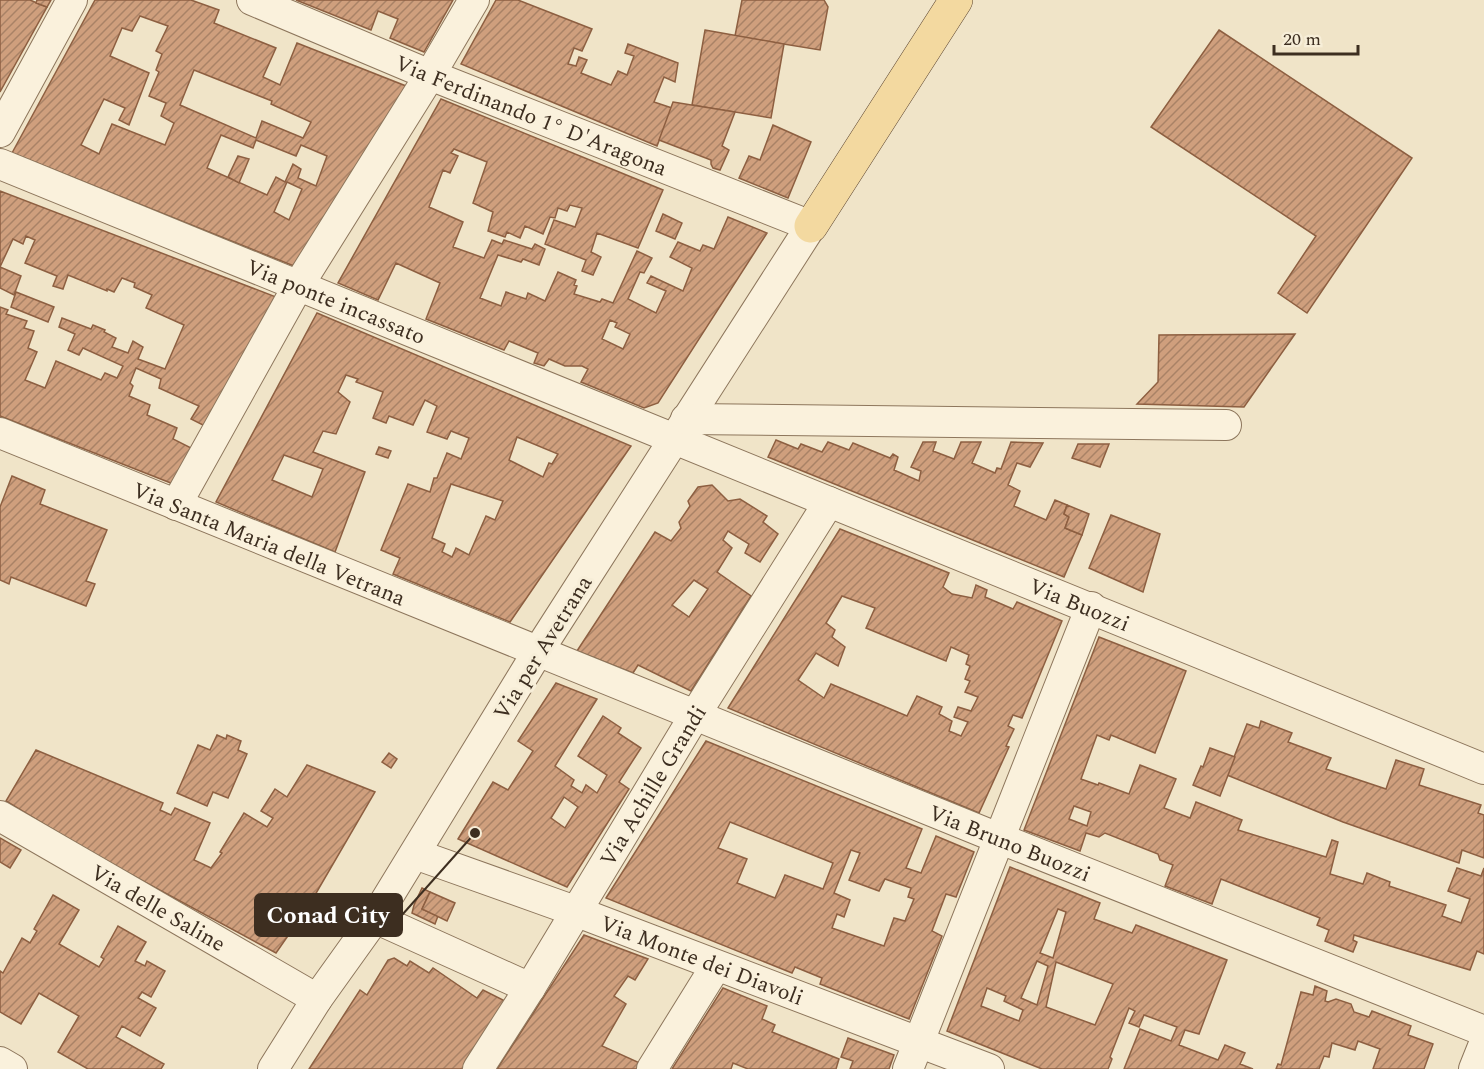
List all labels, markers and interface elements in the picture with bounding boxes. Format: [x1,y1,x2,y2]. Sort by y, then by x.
scale bar [1274,18,1358,56]
text: 20 m [1283,26,1321,53]
street label: Via Ferdinando 1° D'Aragona [390,47,672,185]
street label: Via ponte incassato [241,251,430,354]
street label: Via Santa Maria della Vetrana [127,474,410,615]
street label: Via per Avetrana [486,569,601,726]
street label: Via Buozzi [1024,570,1134,641]
street label: Via Achille Grandi [592,699,715,873]
street label: Via Bruno Buozzi [924,797,1095,891]
street label: Via delle Saline [84,857,231,961]
callout: Conad City [255,894,402,936]
text: Conad City [266,898,391,934]
street label: Via Monte dei Diavoli [595,907,808,1015]

